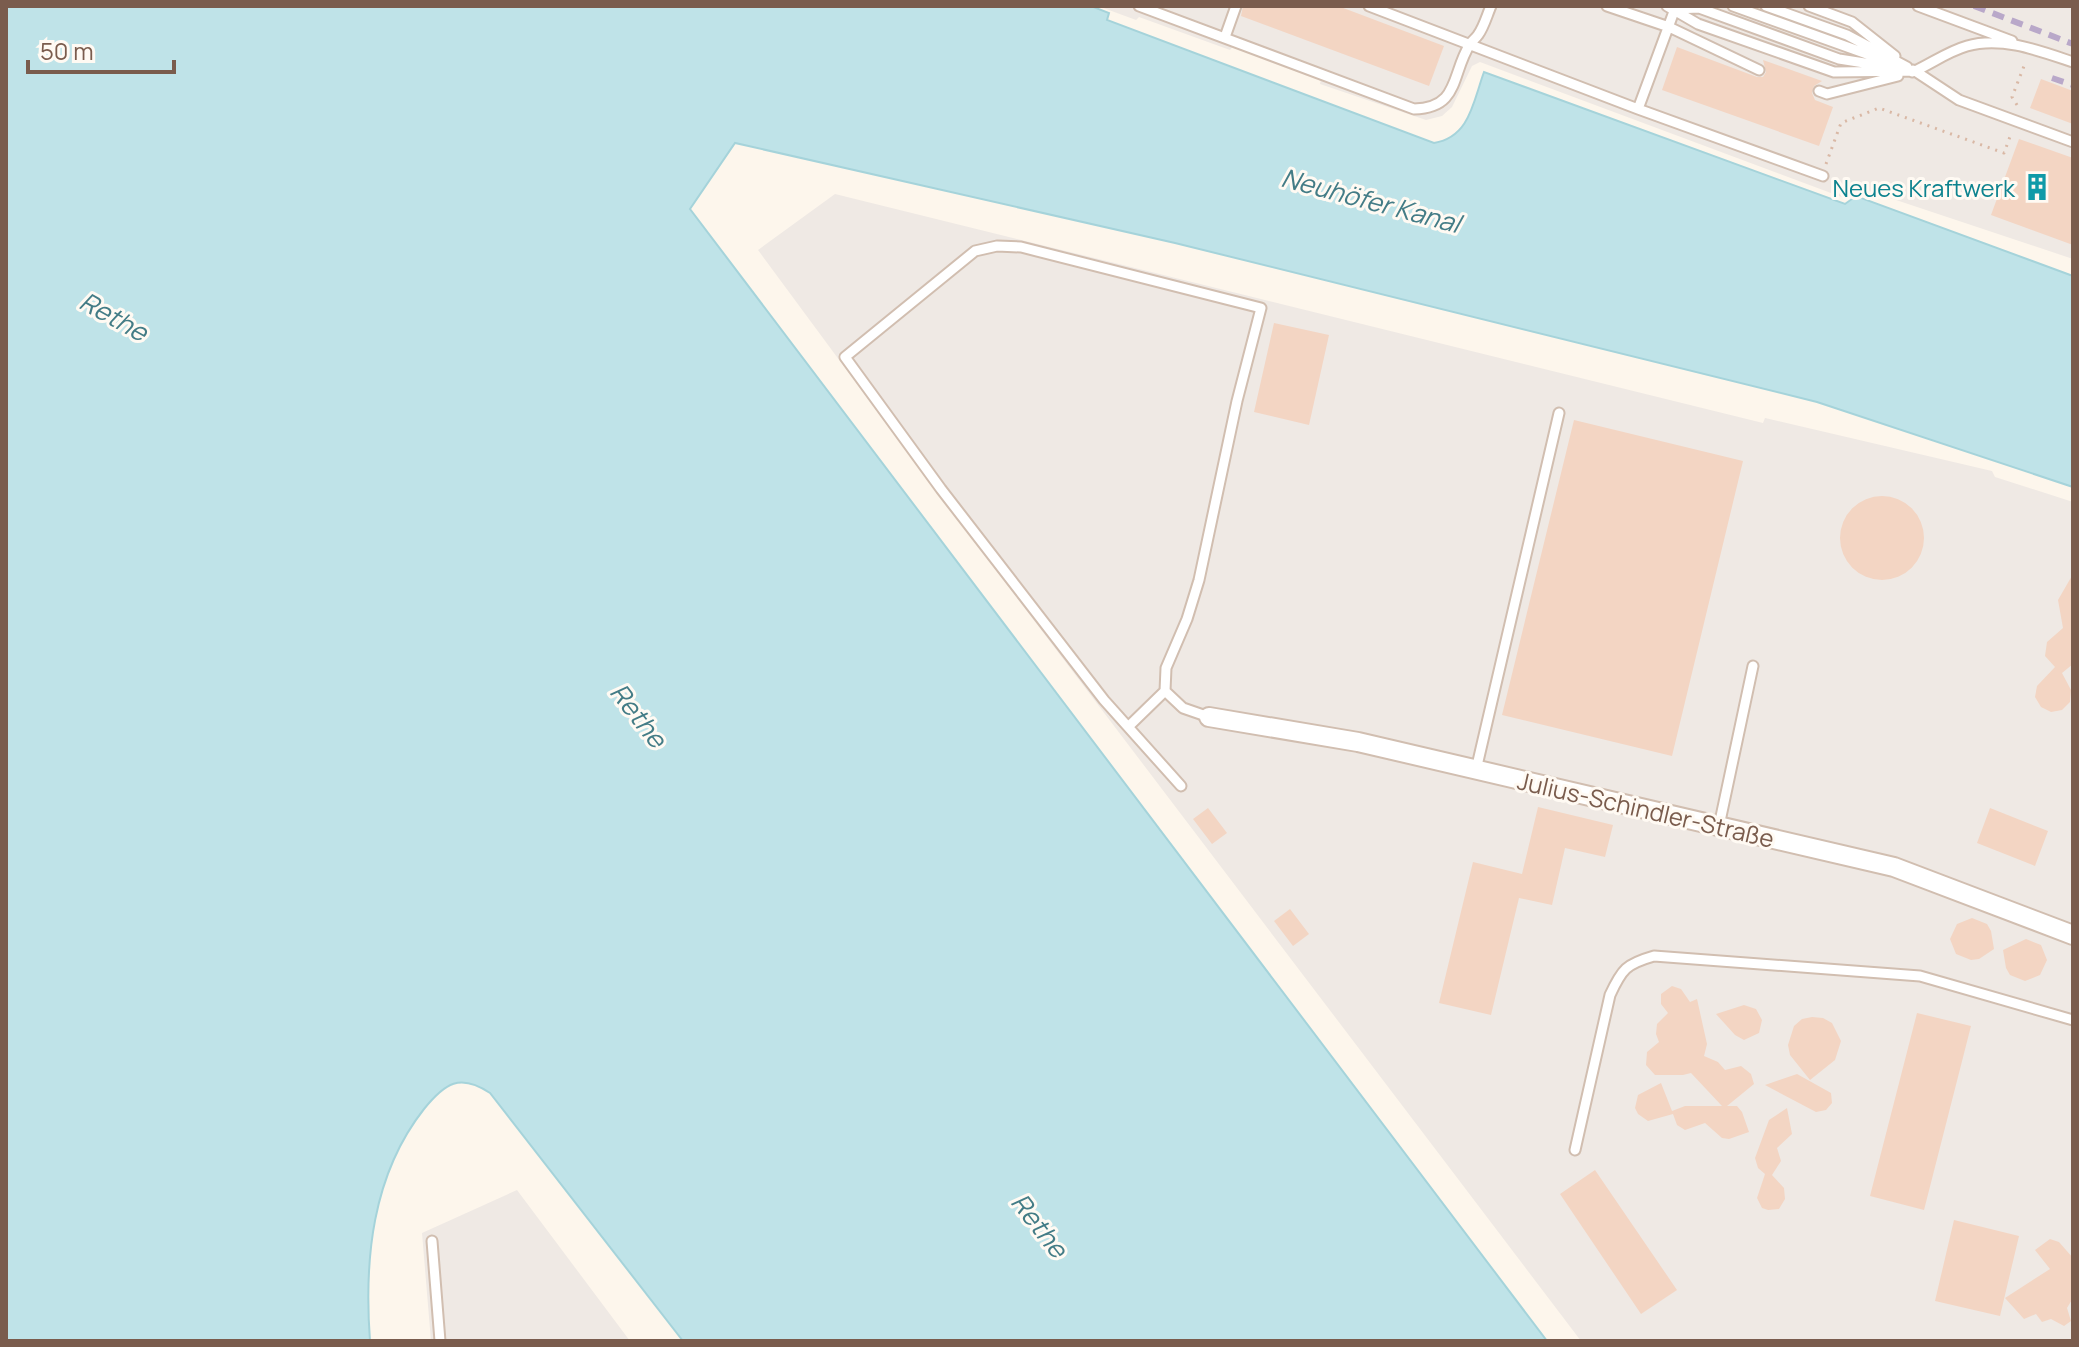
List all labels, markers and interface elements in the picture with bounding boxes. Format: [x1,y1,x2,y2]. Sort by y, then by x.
scale bar [28,24,174,74]
text: 50 m [40,34,94,67]
water label: Neuhöfer Kanal [1278,159,1467,242]
place label: Neues Kraftwerk [1832,171,2016,204]
building icon: Neues Kraftwerk [2022,172,2052,202]
water label: Rethe [74,283,156,350]
water label: Rethe [602,675,677,756]
street label: Julius-Schindler-Straße [1514,763,1778,855]
water label: Rethe [1003,1185,1078,1266]

